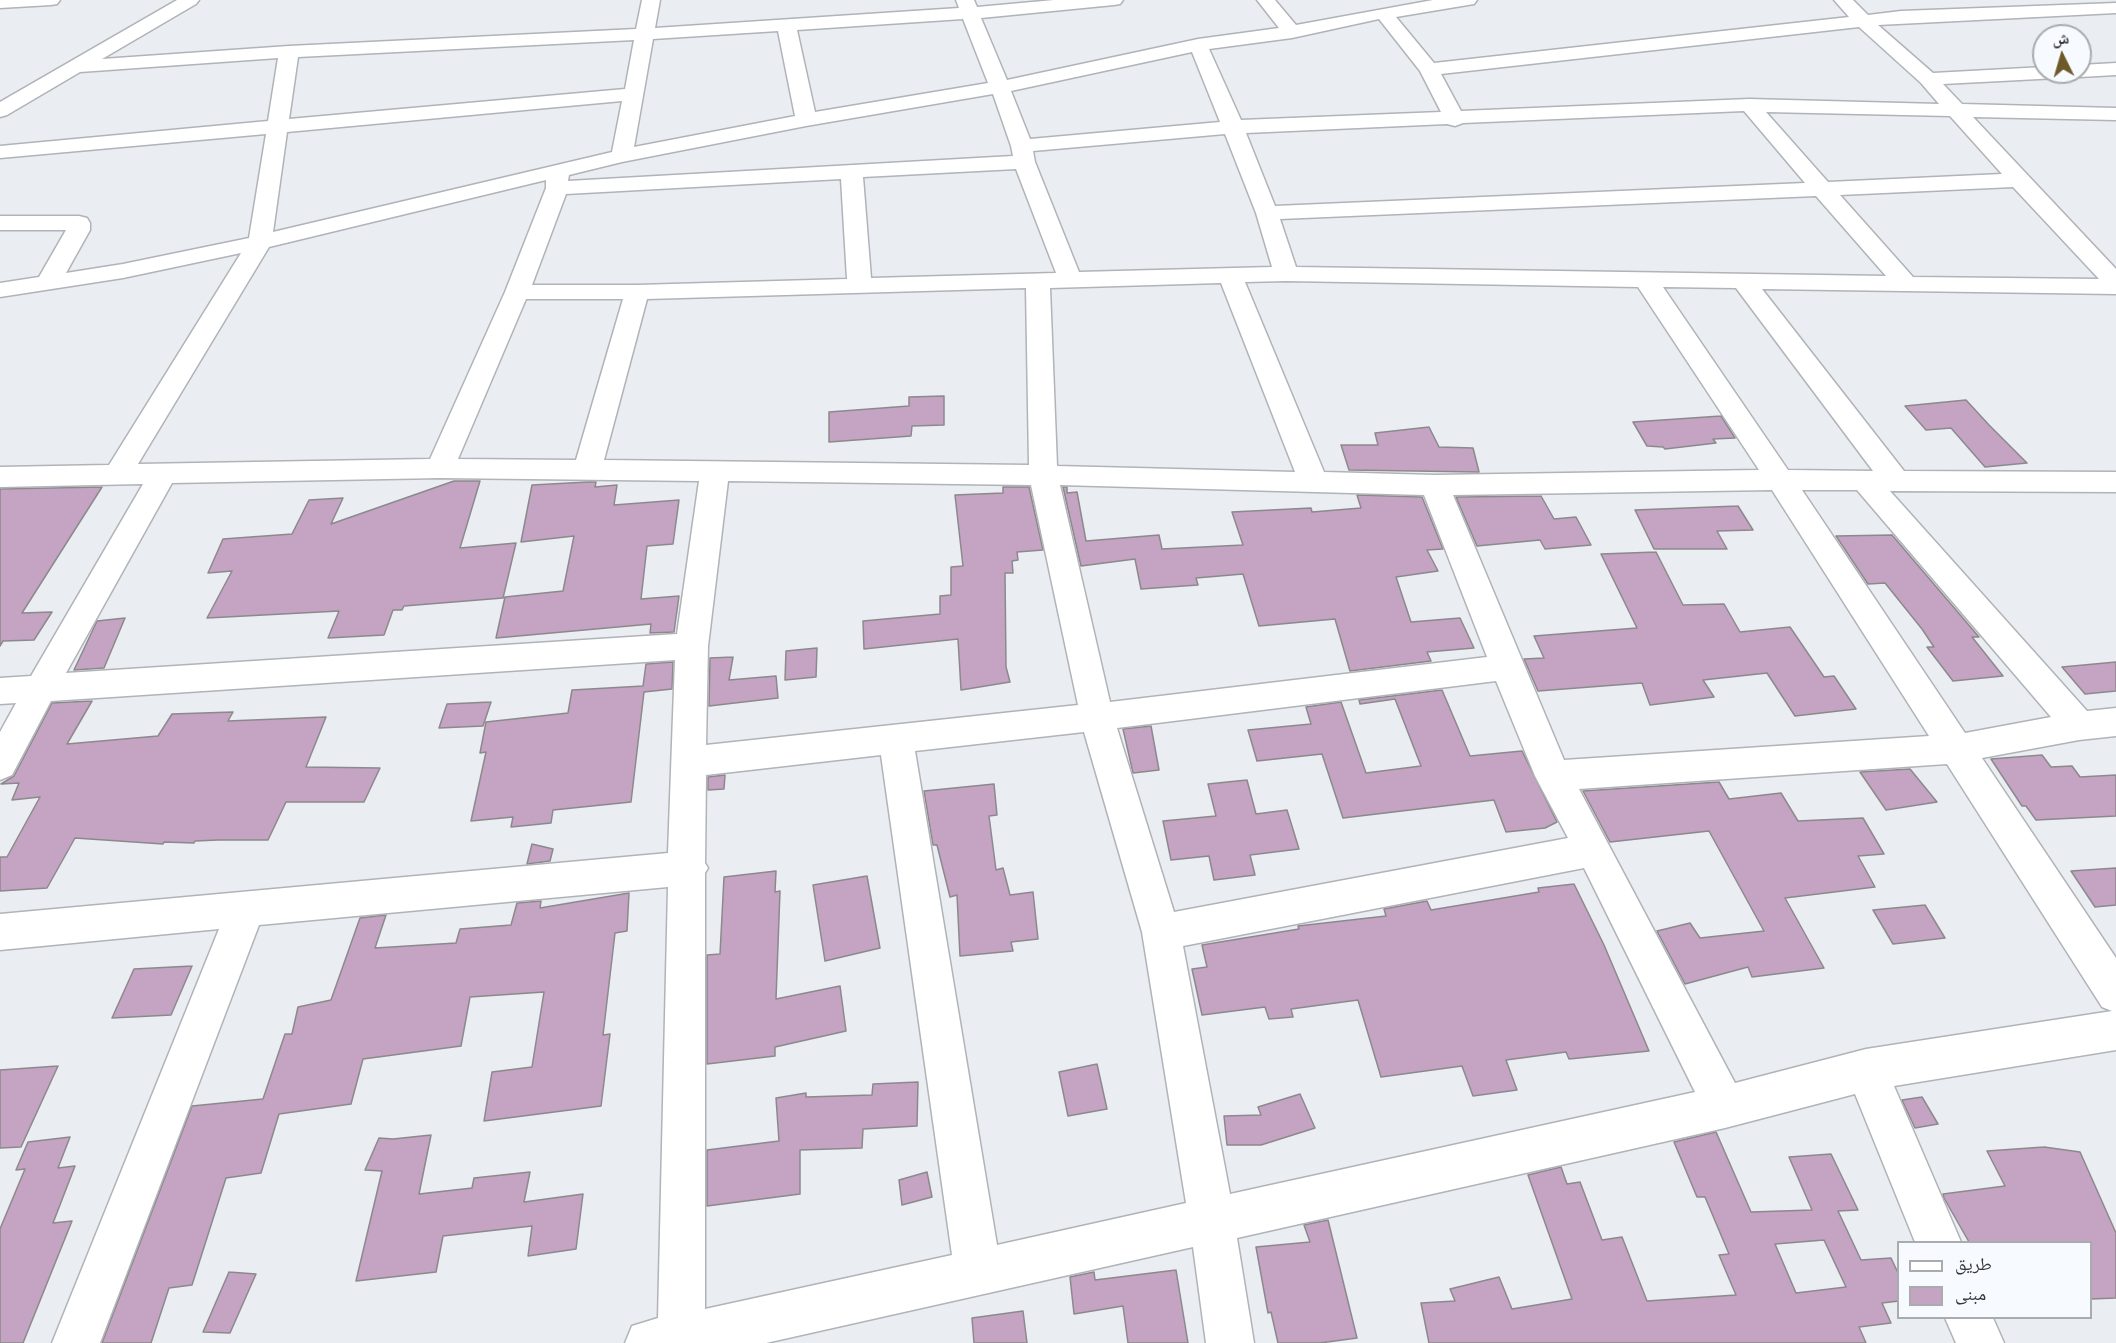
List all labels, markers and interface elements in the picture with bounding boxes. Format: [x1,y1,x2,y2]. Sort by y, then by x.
north arrow [2032,24,2092,84]
text: ش [2051,27,2070,49]
legend [1897,1241,2092,1319]
text: طريق [1955,1253,1992,1275]
text: مبنى [1955,1283,1986,1305]

